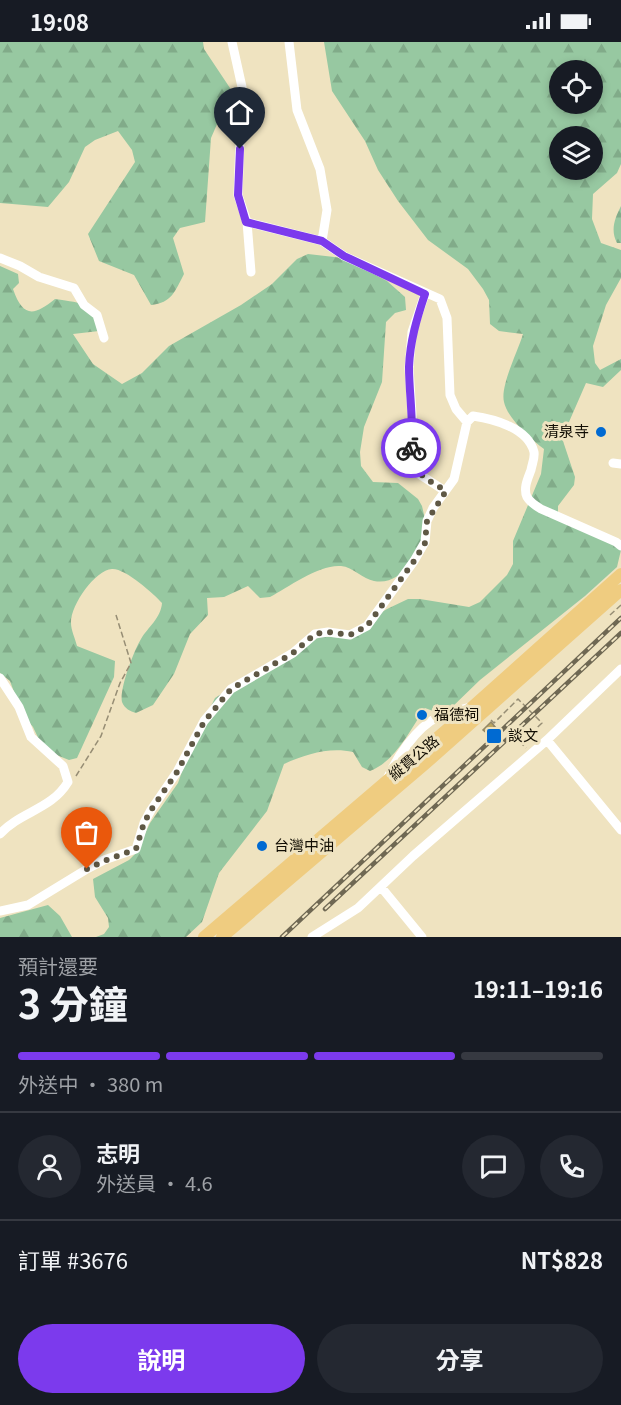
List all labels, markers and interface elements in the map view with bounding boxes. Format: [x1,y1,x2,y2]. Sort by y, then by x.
text: 19:08 [30,5,89,37]
map controls [549,60,603,180]
button: locate [549,60,603,114]
pin [214,87,265,149]
icon: home [223,96,256,129]
button: layers [549,126,603,180]
courier [381,418,441,478]
place label: 清泉寺 [544,420,589,441]
marker: 清泉寺 [594,425,608,439]
icon: bike [395,432,428,465]
place label: 福德祠 [434,703,479,724]
marker: 福德祠 [415,708,429,722]
place label: 談文 [508,724,538,745]
marker: 談文 [485,727,503,745]
street label: 縱貫公路 [383,730,443,784]
pin [61,807,112,869]
icon: bag [70,816,103,849]
place label: 台灣中油 [274,834,334,855]
marker: 台灣中油 [255,839,269,853]
text: 預計還要 [18,951,98,980]
text: 19:11–19:16 [473,972,603,1004]
text: 3 分鐘 [18,974,128,1030]
text: 外送中 · 380 m [18,1069,163,1098]
button: person [18,1135,81,1198]
button: chat [462,1135,525,1198]
button: phone [540,1135,603,1198]
text: 志明 [96,1136,140,1168]
text: 外送員 · 4.6 [96,1168,213,1197]
text: 訂單 #3676 [18,1243,128,1275]
text: NT$828 [521,1243,603,1275]
button: 說明 [18,1324,305,1393]
button: 分享 [317,1324,603,1393]

